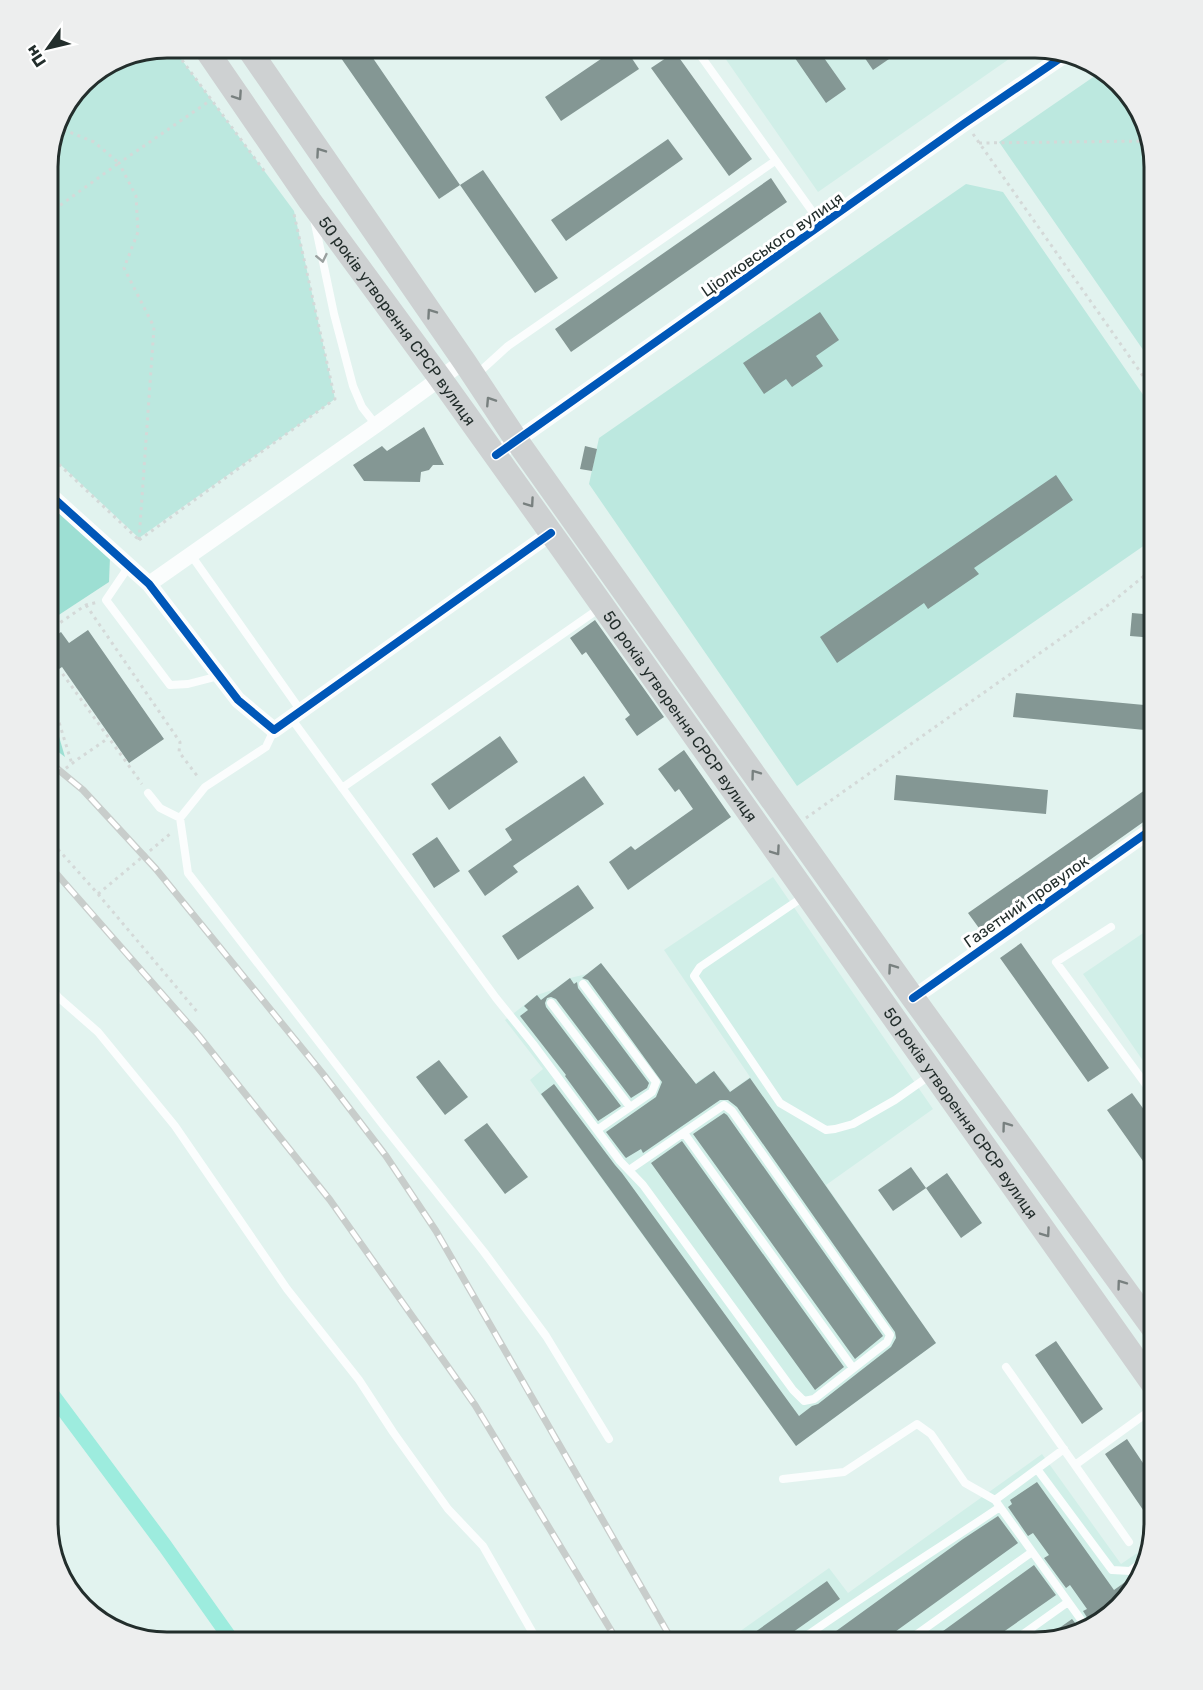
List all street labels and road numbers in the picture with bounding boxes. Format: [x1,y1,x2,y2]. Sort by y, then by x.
street label: Ціолковського вулиця [698,188,847,301]
street label: 50 років утворення СРСР вулиця [315,213,480,429]
street label: 50 років утворення СРСР вулиця [599,607,761,826]
street label: Газетний провулок [960,851,1093,952]
street label: 50 років утворення СРСР вулиця [880,1004,1042,1222]

